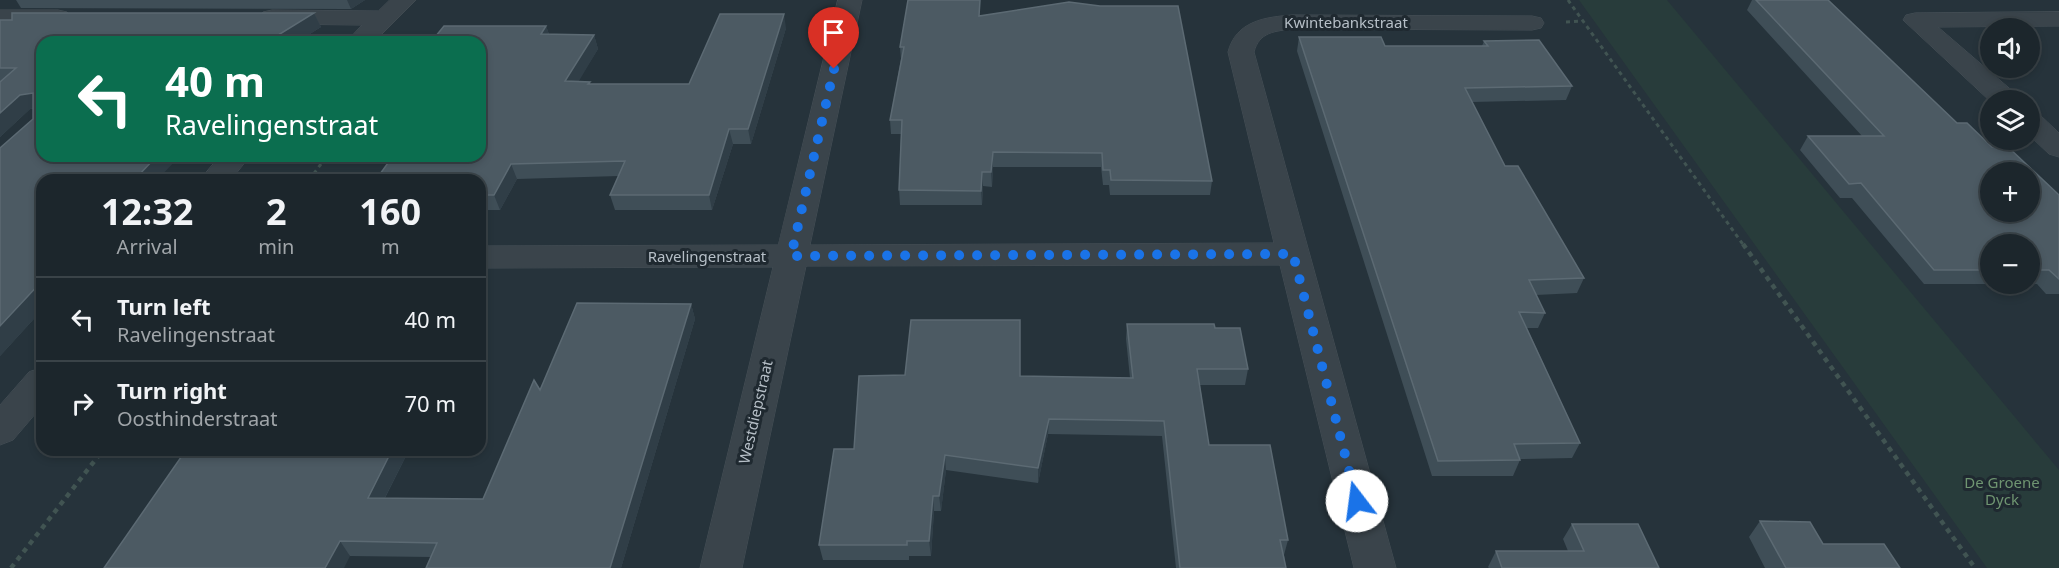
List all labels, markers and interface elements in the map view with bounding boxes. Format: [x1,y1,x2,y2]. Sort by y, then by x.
pin [808,7,859,69]
street label: Kwintebankstraat [1284,12,1408,32]
icon: arrive [817,16,850,49]
map controls [1980,18,2040,294]
button: sound [1980,18,2040,78]
text: 40 m [165,52,265,109]
icon: left [66,60,144,138]
button: layers [1980,90,2040,150]
text: Ravelingenstraat [165,106,378,143]
button: + [1980,162,2040,222]
text: 12:32 [101,187,193,236]
text: 2 [266,187,287,236]
text: 160 [359,187,421,236]
text: Arrival [117,233,178,260]
text: min [258,233,294,260]
text: m [381,233,400,260]
button: − [1980,234,2040,294]
street label: Ravelingenstraat [648,246,767,266]
text: Turn left [117,291,211,321]
icon: left [66,303,99,336]
text: 40 m [405,304,456,334]
text: Ravelingenstraat [117,321,275,348]
street label: Westdiepstraat [733,357,777,466]
text: Turn right [117,375,227,405]
icon: right [66,387,99,420]
text: 70 m [405,388,456,418]
text: Oosthinderstraat [117,405,278,432]
position arrow [1325,469,1389,533]
park label: De Groene Dyck [1964,472,2040,509]

